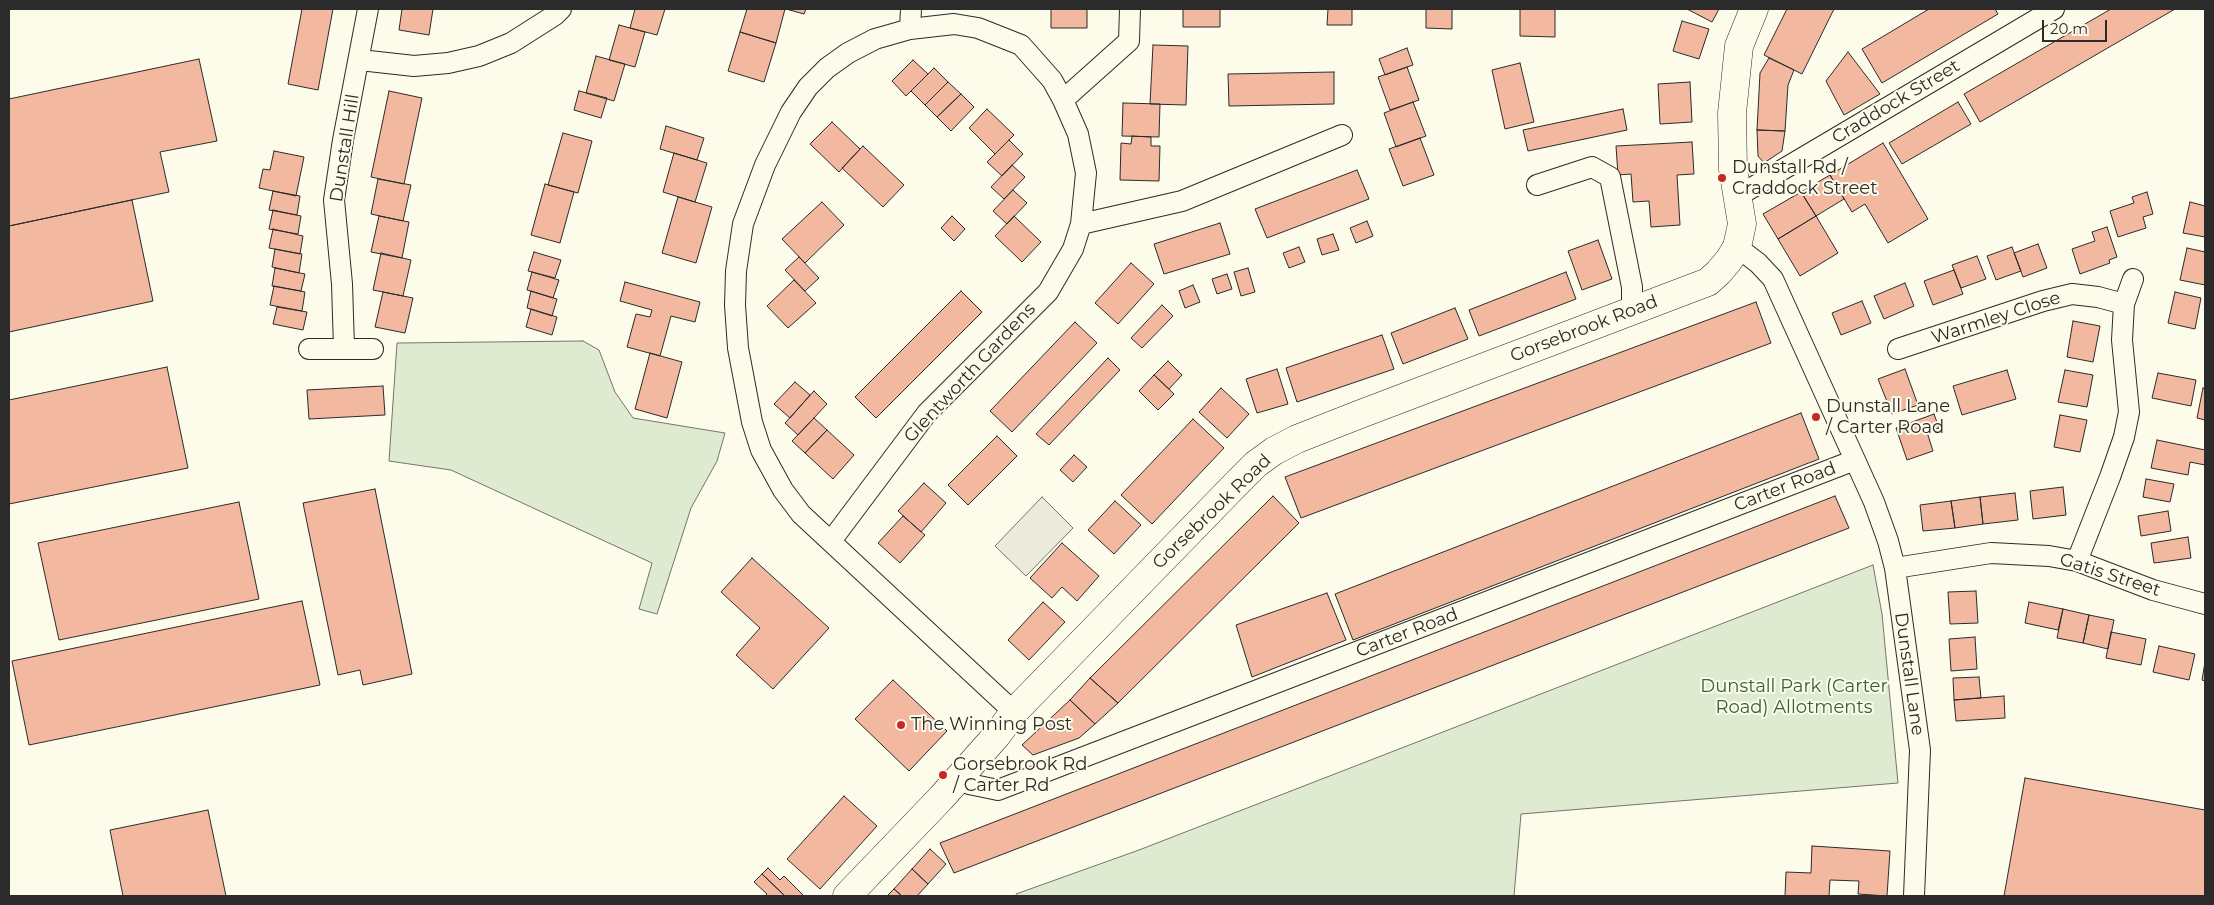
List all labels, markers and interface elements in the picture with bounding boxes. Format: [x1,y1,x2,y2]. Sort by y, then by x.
scale bar [2044,10,2109,42]
text: 20 m [2050,19,2088,38]
street label: Craddock Street [1828,55,1964,149]
street label: Dunstall Hill [326,92,364,204]
place label: Dunstall Rd / Craddock Street [1732,157,1877,200]
marker: Dunstall Rd / Craddock Street [1716,172,1728,184]
street label: Warmley Close [1929,287,2063,349]
street label: Gorsebrook Road [1507,291,1661,367]
street label: Glentworth Gardens [900,299,1040,447]
place label: Dunstall Lane / Carter Road [1826,396,1950,438]
marker: Dunstall Lane / Carter Road [1810,411,1822,423]
street label: Gorsebrook Road [1148,450,1276,574]
street label: Carter Road [1731,458,1839,516]
street label: Gatis Street [2057,549,2163,601]
street label: Carter Road [1353,604,1461,662]
street label: Dunstall Lane [1890,611,1928,737]
park label: Dunstall Park (Carter Road) Allotments [1700,676,1888,719]
place label: The Winning Post [911,714,1072,736]
marker: The Winning Post [895,719,907,731]
place label: Gorsebrook Rd / Carter Rd [953,754,1087,796]
marker: Gorsebrook Rd / Carter Rd [937,769,949,781]

